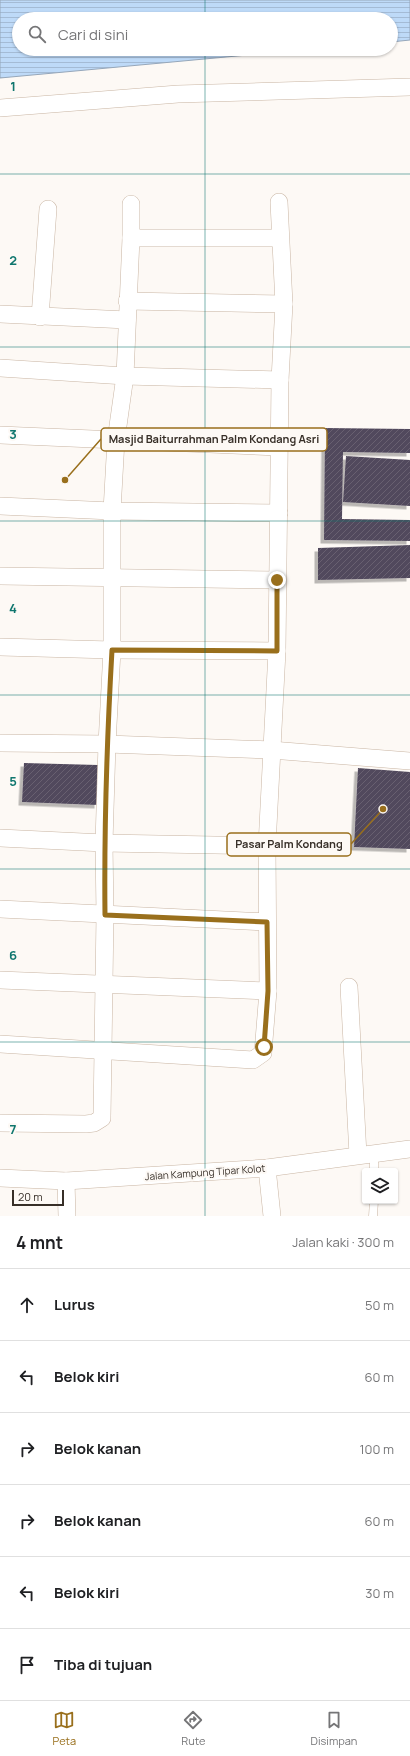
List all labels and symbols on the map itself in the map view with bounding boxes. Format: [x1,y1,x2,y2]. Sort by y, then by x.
text: 1 [10,77,16,95]
text: 2 [9,251,17,269]
text: 3 [9,425,17,443]
callout: Masjid Baiturrahman Palm Kondang Asri [101,428,327,451]
text: Masjid Baiturrahman Palm Kondang Asri [109,431,319,446]
route end [268,571,286,589]
text: 4 [9,599,17,617]
text: 5 [9,772,17,790]
callout: Pasar Palm Kondang [227,833,351,856]
text: Pasar Palm Kondang [235,836,343,851]
text: 6 [9,946,17,964]
route start [255,1038,273,1056]
text: 7 [10,1120,17,1138]
street label: Jalan Kampung Tipar Kolot [144,1161,266,1183]
scale bar [12,1188,64,1207]

